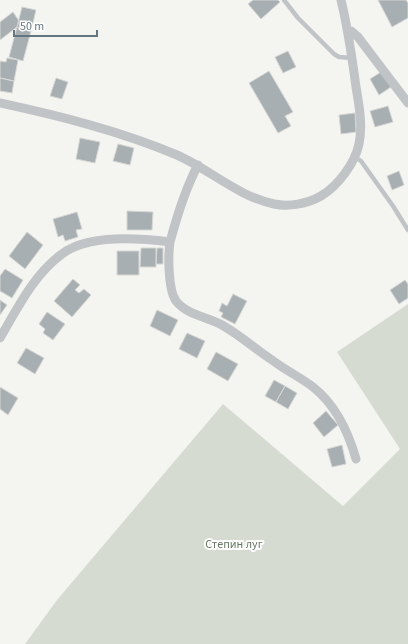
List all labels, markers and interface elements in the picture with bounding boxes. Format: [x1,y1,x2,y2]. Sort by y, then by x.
scale bar [14,12,97,38]
text: 50 m [20,18,44,35]
park label: Степин луг [205,536,263,553]

